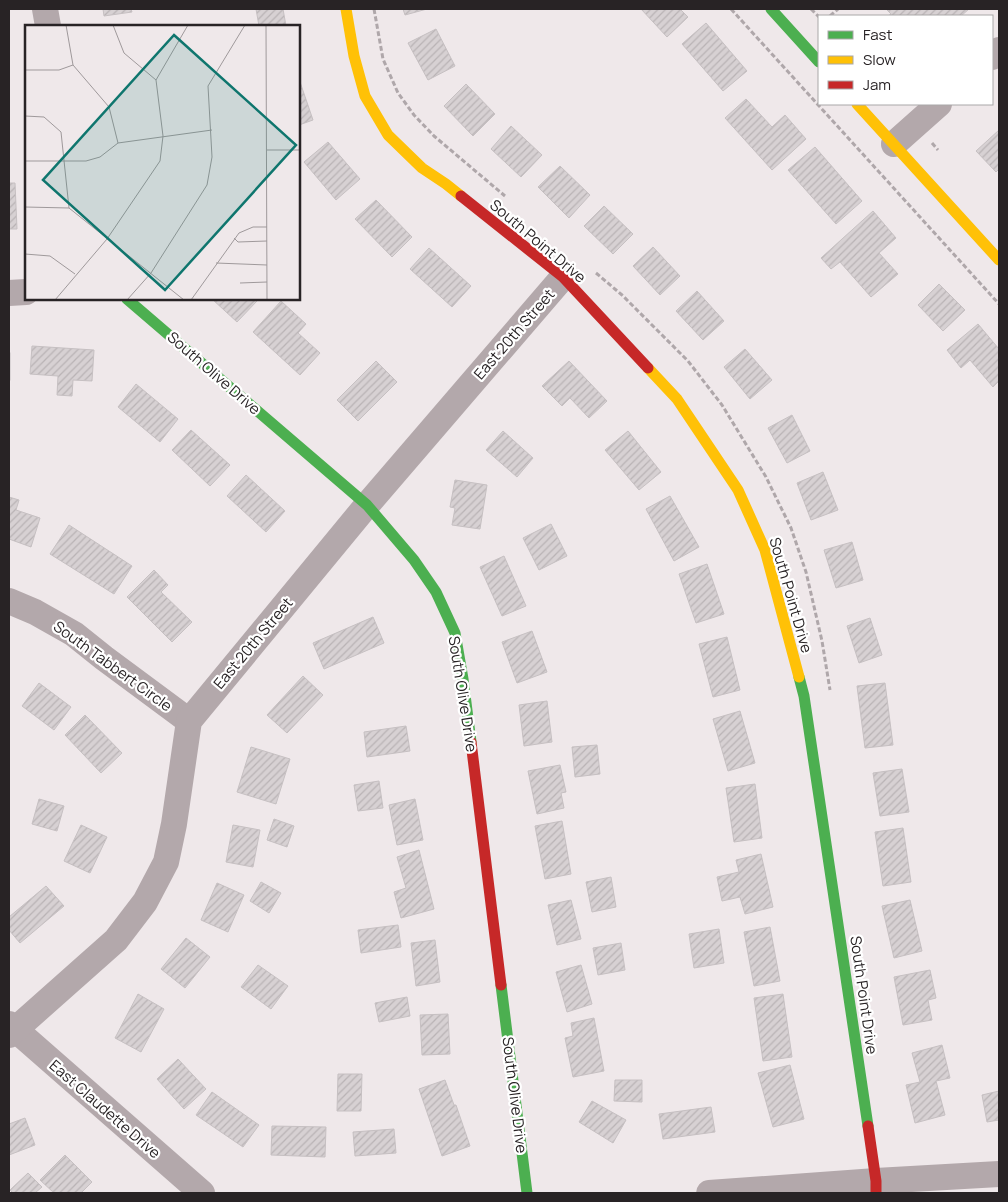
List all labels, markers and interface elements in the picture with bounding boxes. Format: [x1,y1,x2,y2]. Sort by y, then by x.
legend [818,15,993,105]
text: Fast [863,24,892,45]
inset map [25,25,300,300]
text: Slow [863,49,896,70]
text: Jam [863,74,891,95]
street label: South Point Drive [486,195,591,288]
street label: East 20th Street [469,284,559,384]
street label: South Olive Drive [163,327,265,419]
street label: South Point Drive [764,535,818,655]
street label: East 20th Street [208,593,298,693]
street label: South Tabbert Circle [49,616,177,716]
street label: South Olive Drive [443,635,483,754]
street label: South Point Drive [845,934,883,1056]
street label: South Olive Drive [497,1036,533,1155]
street label: East Claudette Drive [45,1055,165,1163]

